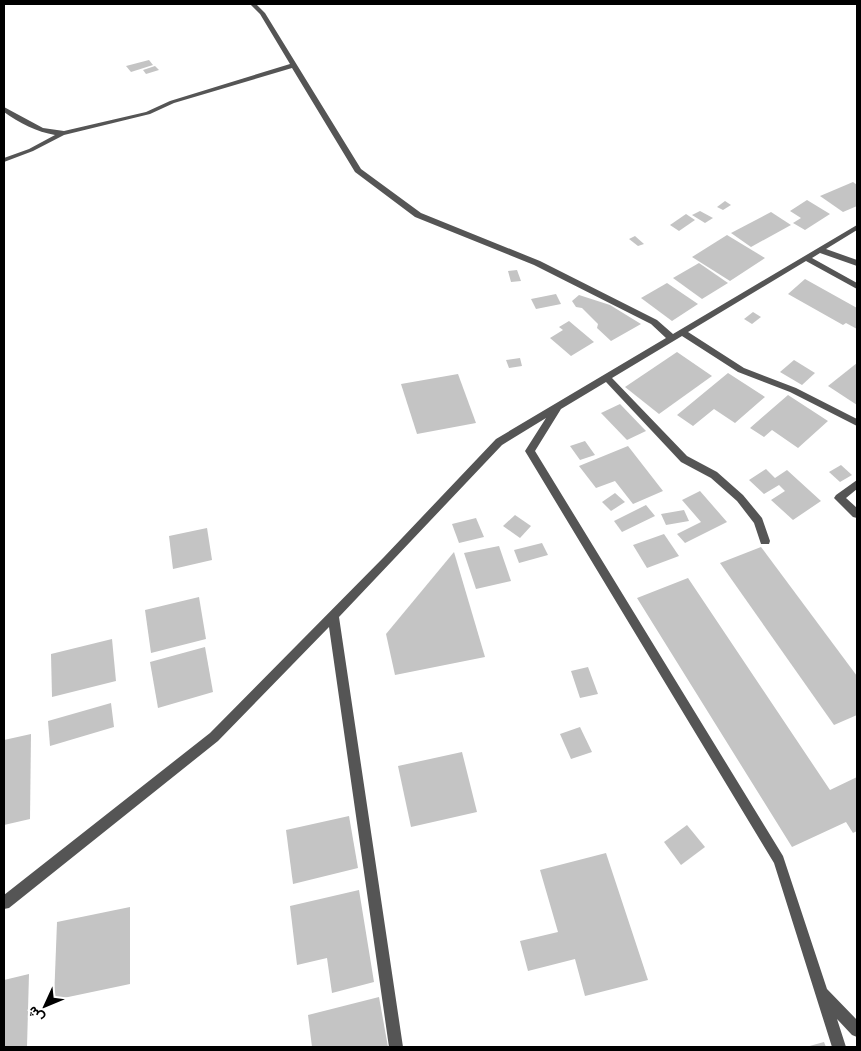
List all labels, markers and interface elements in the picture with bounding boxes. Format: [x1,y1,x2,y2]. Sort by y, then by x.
north arrow [20,981,70,1031]
text: ش [25,1003,48,1025]

